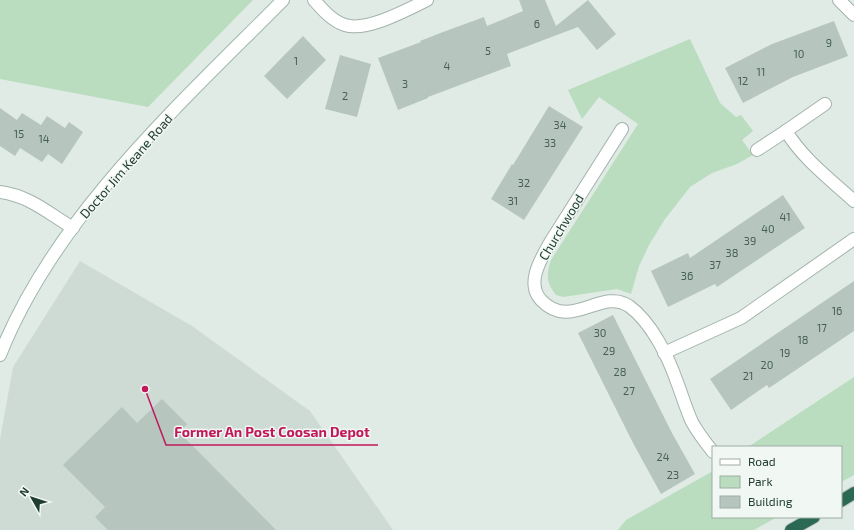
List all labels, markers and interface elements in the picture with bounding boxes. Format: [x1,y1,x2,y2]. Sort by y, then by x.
house number: 6 [534,17,540,30]
house number: 9 [826,36,832,49]
house number: 5 [485,44,491,57]
house number: 10 [793,47,805,60]
house number: 1 [294,54,298,67]
house number: 4 [444,59,451,72]
house number: 11 [757,65,765,78]
house number: 12 [738,74,748,87]
house number: 3 [402,77,408,90]
house number: 2 [342,89,348,102]
street label: Doctor Jim Keane Road [76,110,176,222]
house number: 34 [554,118,567,131]
house number: 15 [14,127,24,140]
house number: 14 [38,132,50,145]
house number: 33 [544,136,556,149]
house number: 32 [518,176,530,189]
street label: Churchwood [535,191,587,263]
house number: 31 [508,194,518,207]
house number: 41 [779,210,791,223]
house number: 40 [761,222,775,235]
house number: 39 [744,234,756,247]
house number: 38 [726,246,738,259]
house number: 37 [709,258,721,271]
house number: 36 [681,269,693,282]
house number: 16 [832,304,842,317]
house number: 17 [817,321,827,334]
house number: 30 [594,326,606,339]
house number: 18 [797,333,809,346]
house number: 29 [603,344,615,357]
house number: 19 [780,346,790,359]
house number: 20 [761,358,773,371]
house number: 28 [614,365,626,378]
house number: 21 [743,369,753,382]
house number: 27 [623,384,635,397]
callout: Former An Post Coosan Depot [166,419,378,445]
text: Former An Post Coosan Depot [174,423,370,440]
legend [712,446,842,518]
house number: 24 [657,450,670,463]
text: Road [748,454,776,468]
house number: 23 [667,468,679,481]
text: Park [748,474,773,488]
north arrow [12,478,52,518]
text: N [16,484,31,499]
text: Building [748,494,793,508]

